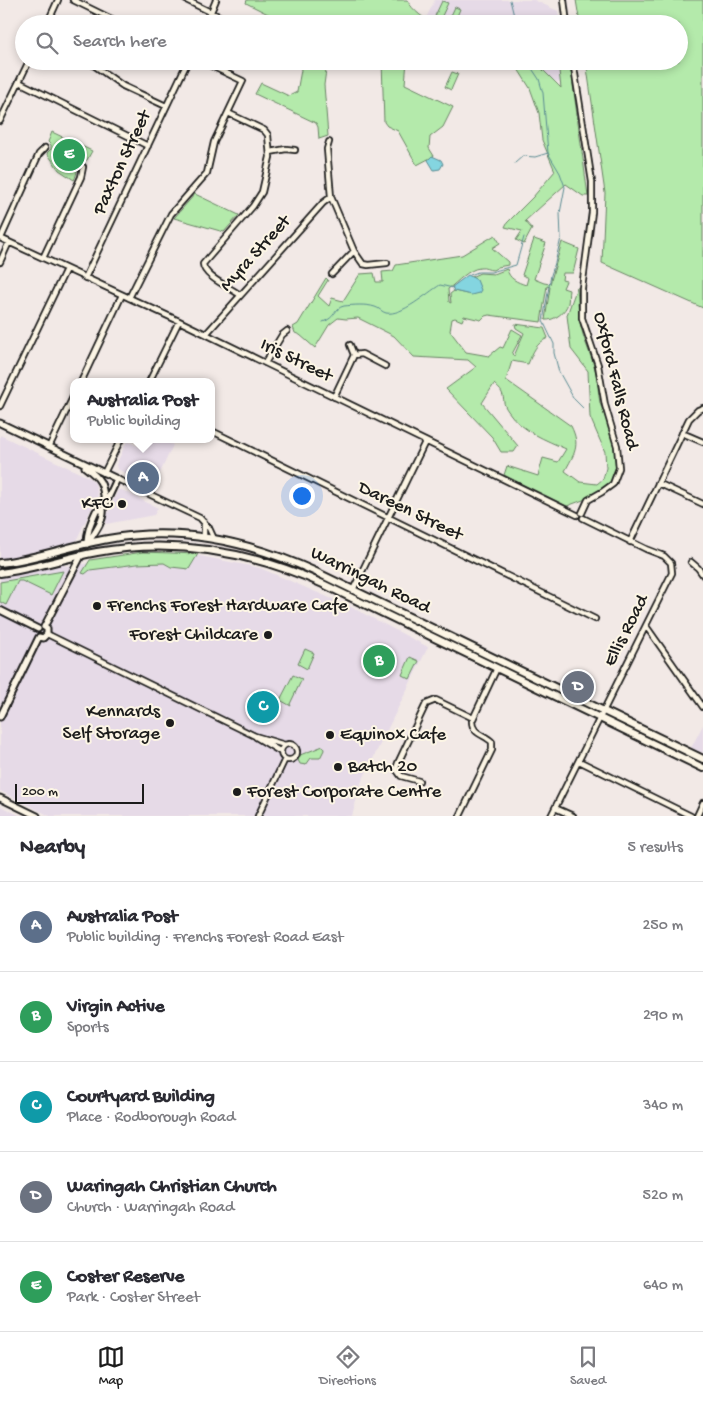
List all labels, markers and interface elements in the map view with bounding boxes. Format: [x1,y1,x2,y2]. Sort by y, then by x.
search box [15,15,688,70]
icon: search [33,29,61,57]
text: Search here [73,31,167,54]
street label: Paxton Street [88,105,158,220]
pin: E [53,136,85,174]
street label: Myra Street [216,209,298,297]
street label: Oxford Falls Road [587,310,644,454]
street label: Iris Street [256,334,338,389]
popup [70,378,215,443]
text: Australia Post [87,390,198,413]
text: Public building [87,413,181,432]
pin: A [127,459,159,497]
street label: Dareen Street [352,476,468,548]
your location [289,483,315,509]
place label: KFC [82,493,114,516]
marker: KFC [116,498,128,510]
street label: Warringah Road [306,542,436,621]
street label: Ellis Road [599,590,656,671]
place label: Frenchs Forest Hardware Cafe [106,595,348,618]
marker: Frenchs Forest Hardware Cafe [91,600,103,612]
place label: Forest Childcare [128,624,258,647]
marker: Forest Childcare [262,629,274,641]
pin: B [363,642,395,680]
pin: D [562,668,594,706]
pin: C [247,688,279,726]
place label: Kennards Self Storage [63,701,161,746]
marker: Kennards Self Storage [164,717,176,729]
place label: Equinox Cafe [340,724,446,747]
marker: Equinox Cafe [324,729,336,741]
place label: Batch 20 [347,756,417,779]
marker: Batch 20 [332,761,344,773]
scale bar [15,781,144,804]
place label: Forest Corporate Centre [246,781,441,804]
text: 200 m [22,784,58,801]
marker: Forest Corporate Centre [231,786,243,798]
text: Nearby [20,836,85,861]
text: 5 results [628,839,683,858]
text: Australia Post [67,906,178,929]
text: A [31,917,41,936]
text: 250 m [643,917,683,936]
text: Public building · Frenchs Forest Road East [67,929,343,948]
text: Virgin Active [67,996,165,1019]
text: B [32,1007,40,1026]
text: 290 m [643,1007,683,1026]
text: Sports [67,1019,109,1038]
text: Courtyard Building [67,1086,215,1109]
text: C [32,1097,40,1116]
text: 340 m [643,1097,683,1116]
text: Place · Rodborough Road [67,1109,235,1128]
text: Waringah Christian Church [67,1176,277,1199]
text: D [31,1187,41,1206]
text: 520 m [643,1187,683,1206]
text: Church · Warringah Road [67,1199,234,1218]
text: Coster Reserve [67,1266,184,1289]
text: E [31,1277,41,1296]
text: 640 m [643,1277,683,1296]
text: Park · Coster Street [67,1289,200,1308]
tab: Map [97,1343,125,1390]
tab: Directions [319,1343,376,1390]
tab: Saved [570,1343,606,1390]

